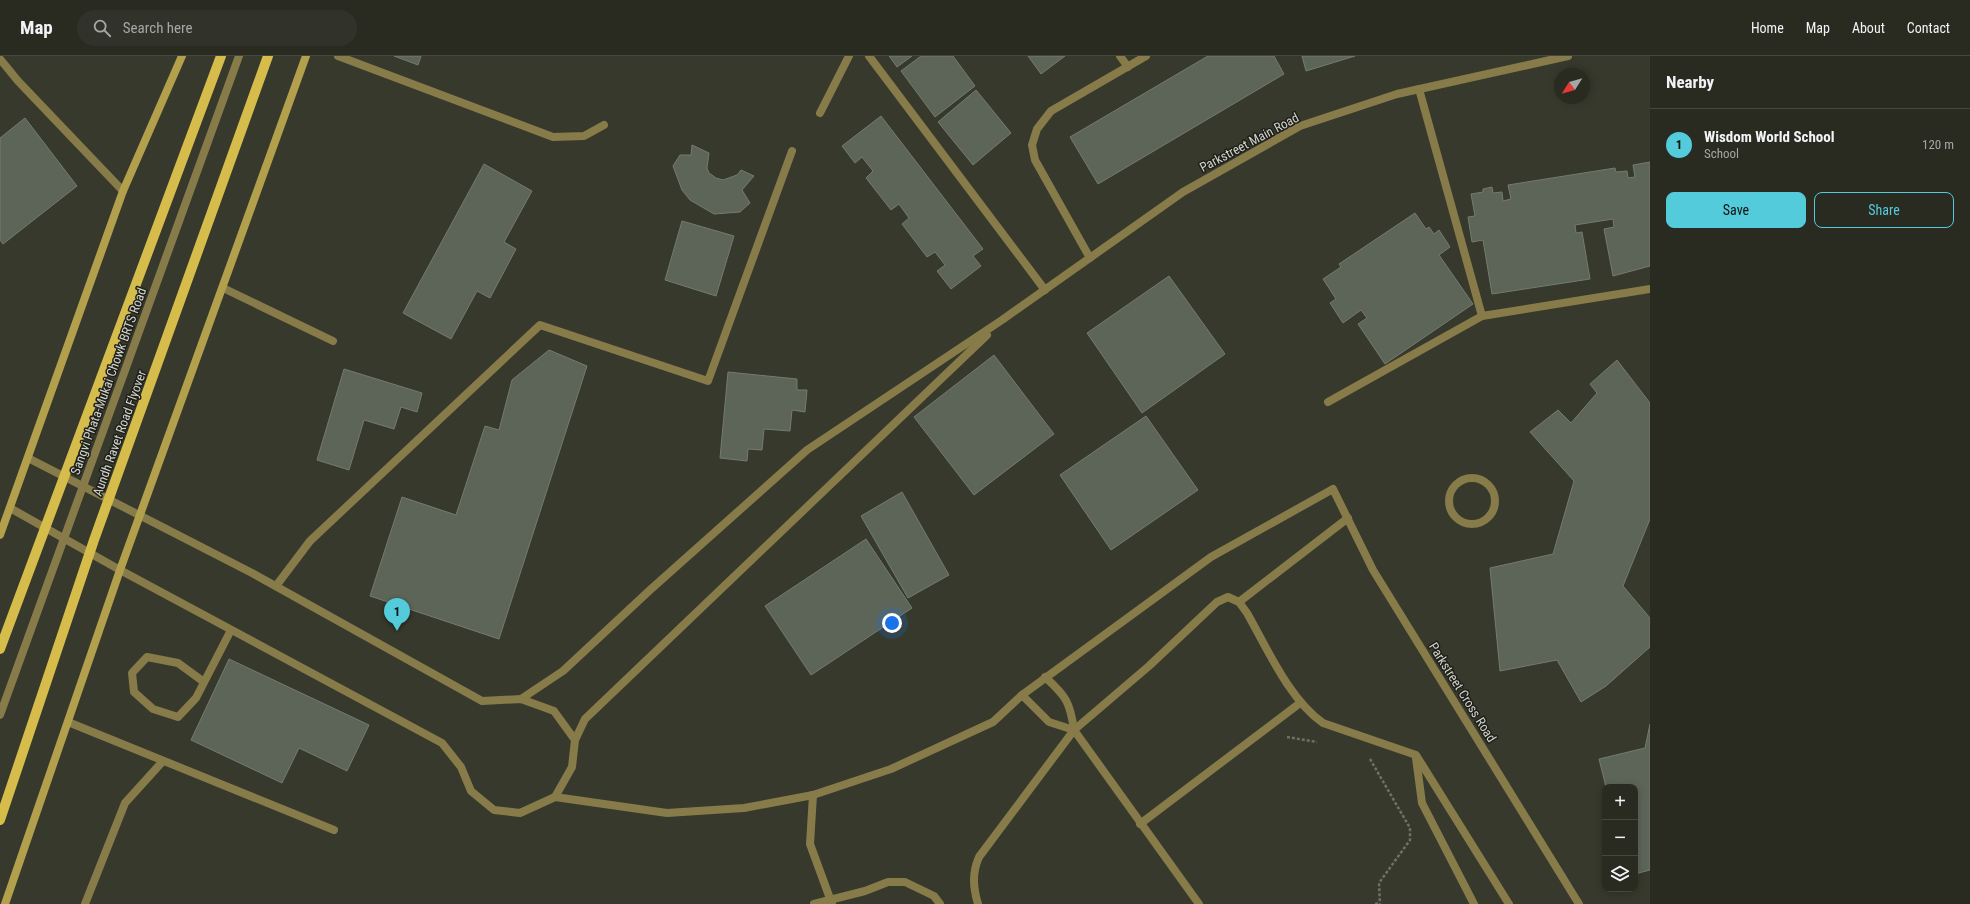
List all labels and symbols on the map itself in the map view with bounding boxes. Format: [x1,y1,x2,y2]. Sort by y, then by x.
north arrow [1554,68,1590,104]
street label: Parkstreet Main Road [1197,110,1301,175]
street label: Sangvi Phata-Mukai Chowk BRTS Road [68,286,149,477]
street label: Aundh Ravet Road Flyover [90,368,149,498]
pin: 1 [384,598,410,631]
your location [882,613,902,633]
street label: Parkstreet Cross Road [1426,640,1499,745]

